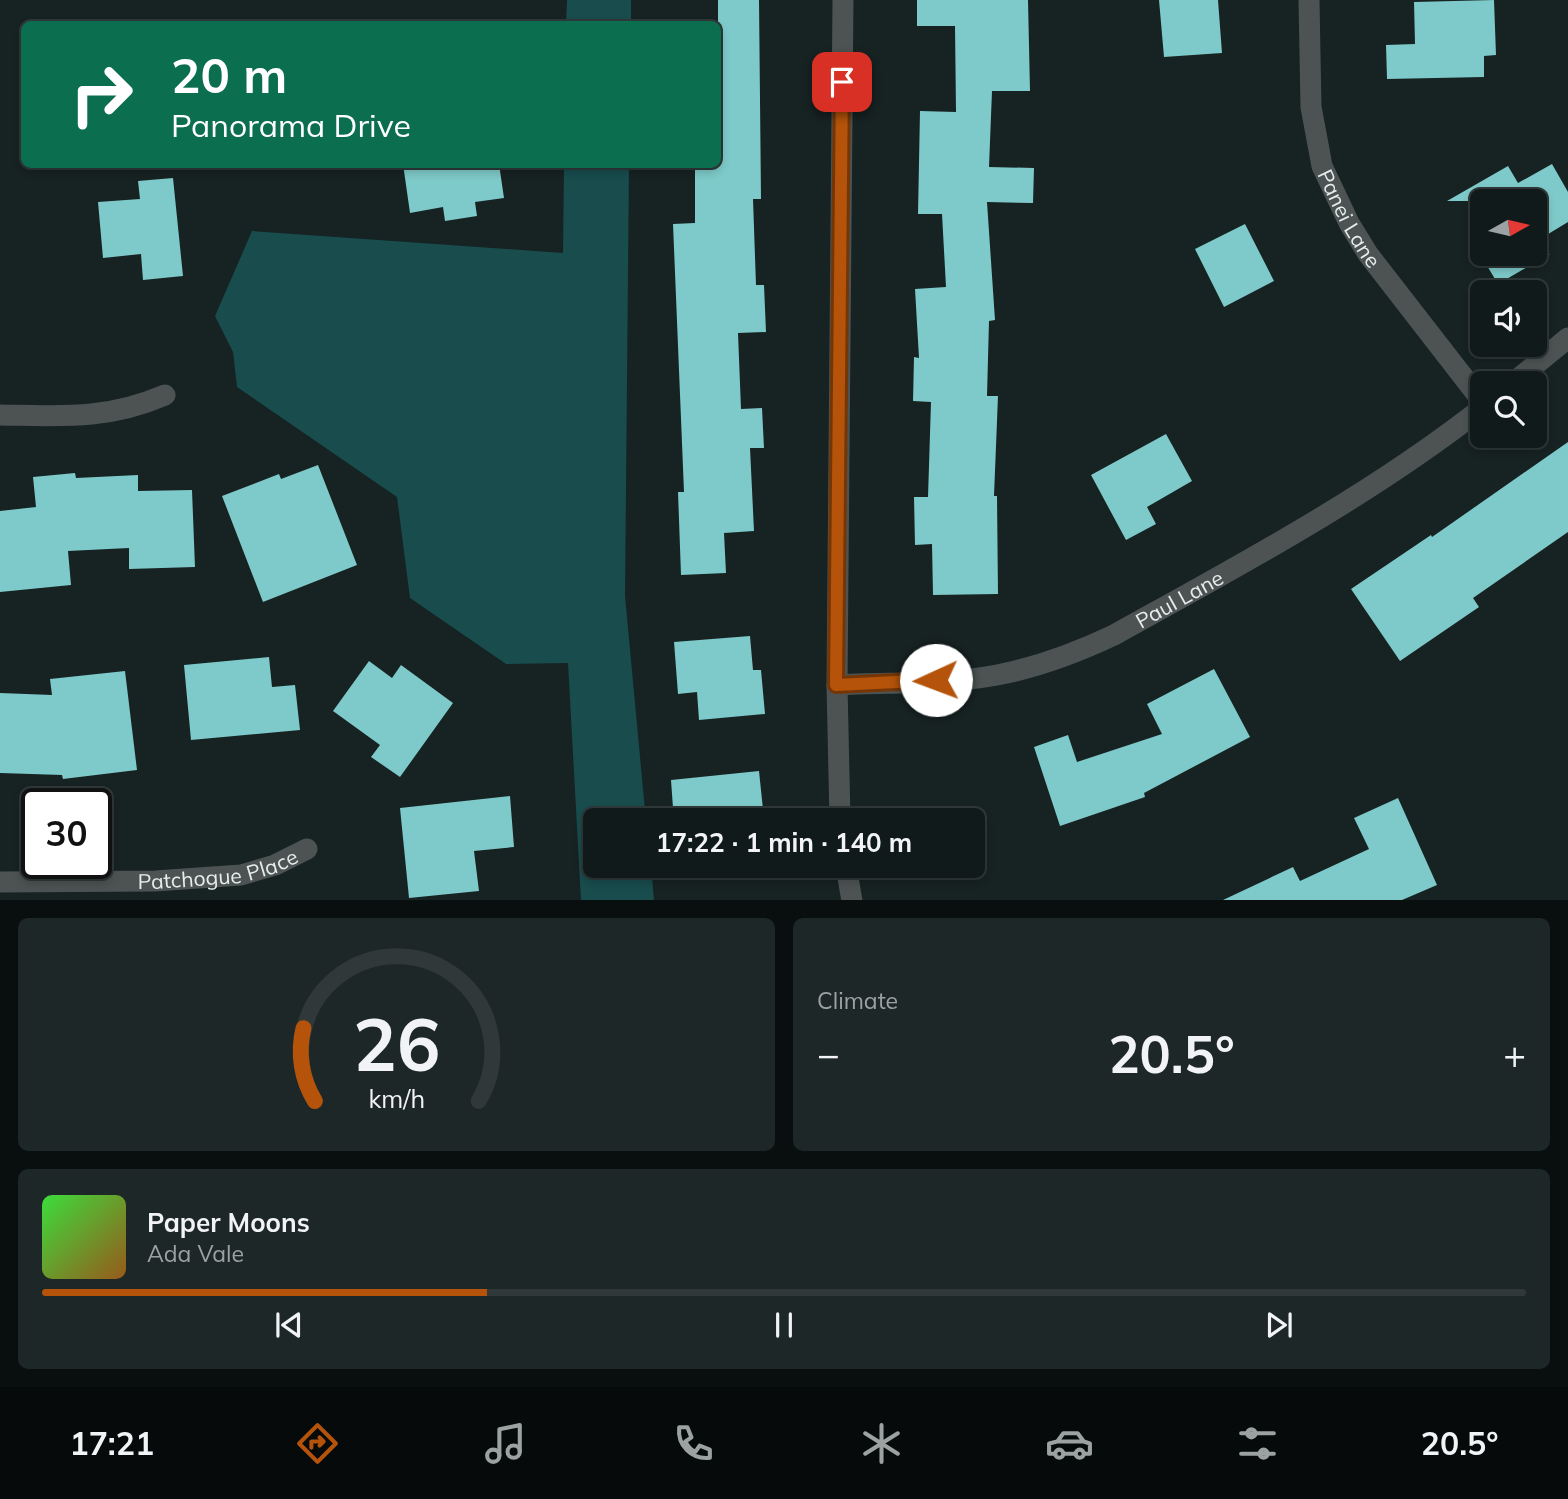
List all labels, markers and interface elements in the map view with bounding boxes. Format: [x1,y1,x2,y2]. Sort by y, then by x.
text: 20 m [171,44,287,105]
icon: right [56,49,147,140]
pin [812,52,872,112]
icon: arrive [823,63,861,101]
text: Panorama Drive [171,105,411,145]
street label: Panei Lane [1312,165,1387,273]
north arrow [1470,189,1547,266]
map controls [1470,189,1547,448]
button: sound [1470,280,1547,357]
button: search [1470,371,1547,448]
street label: Paul Lane [1131,564,1228,634]
position arrow [899,643,973,717]
speed limit sign: 30 [21,788,112,879]
text: 17:22 · 1 min · 140 m [656,826,912,859]
street label: Patchogue Place [138,843,302,894]
text: Climate [817,986,898,1015]
text: 26 [353,998,440,1089]
text: 20.5° [1108,1021,1235,1086]
text: − [817,1030,840,1078]
text: + [1503,1030,1526,1078]
text: km/h [368,1082,425,1113]
text: Paper Moons [147,1206,310,1239]
text: Ada Vale [147,1239,244,1268]
icon: previous [270,1306,308,1344]
icon: pause [765,1306,803,1344]
icon: next [1260,1306,1298,1344]
icon: directions [293,1419,342,1468]
icon: music [481,1419,530,1468]
icon: phone [669,1419,718,1468]
icon: climate [857,1419,906,1468]
icon: car [1045,1419,1094,1468]
icon: filters [1233,1419,1282,1468]
text: 17:21 [69,1423,154,1463]
text: 20.5° [1421,1423,1498,1463]

